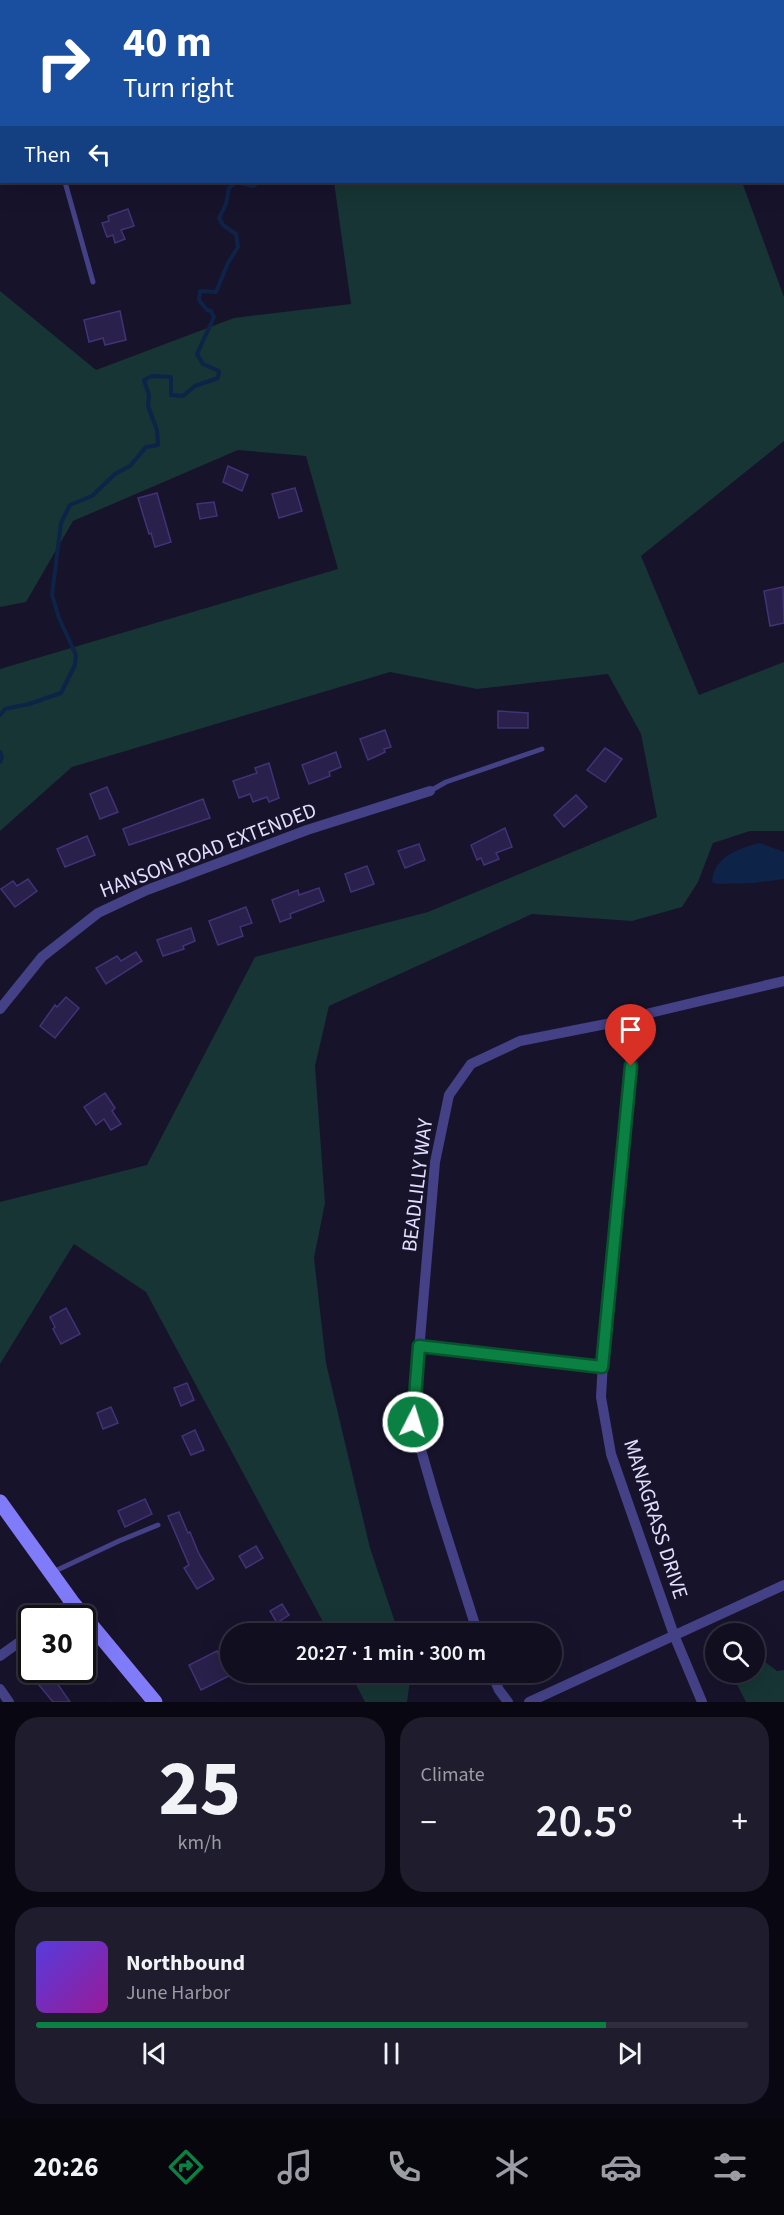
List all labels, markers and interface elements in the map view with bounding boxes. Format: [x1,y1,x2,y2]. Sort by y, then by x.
text: 40 m [123,13,212,73]
icon: right [24,24,102,102]
text: Turn right [123,69,234,108]
icon: left [83,138,116,171]
text: Then [24,139,71,171]
street label: HANSON ROAD EXTENDED [95,795,321,905]
pin [605,1004,656,1066]
icon: arrive [614,1013,647,1046]
street label: BEADLILLY WAY [394,1116,440,1253]
position arrow [381,1390,445,1454]
street label: MANAGRASS DRIVE [616,1435,696,1603]
speed limit sign: 30 [18,1605,96,1683]
map controls [705,1623,765,1683]
button: search [705,1623,765,1683]
text: 20:27 · 1 min · 300 m [296,1637,486,1669]
text: 25 [159,1734,241,1845]
text: Climate [421,1761,485,1789]
text: 20.5° [536,1790,633,1854]
text: − [421,1799,437,1846]
text: + [732,1799,748,1846]
text: km/h [178,1829,222,1857]
text: Northbound [126,1947,245,1979]
text: June Harbor [126,1979,230,2007]
icon: previous [138,2037,171,2070]
icon: pause [375,2037,408,2070]
icon: next [613,2037,646,2070]
icon: directions [165,2146,207,2188]
icon: music [274,2146,316,2188]
icon: phone [383,2146,425,2188]
icon: climate [491,2146,533,2188]
icon: car [600,2146,642,2188]
icon: filters [709,2146,751,2188]
text: 20:26 [33,2148,98,2187]

